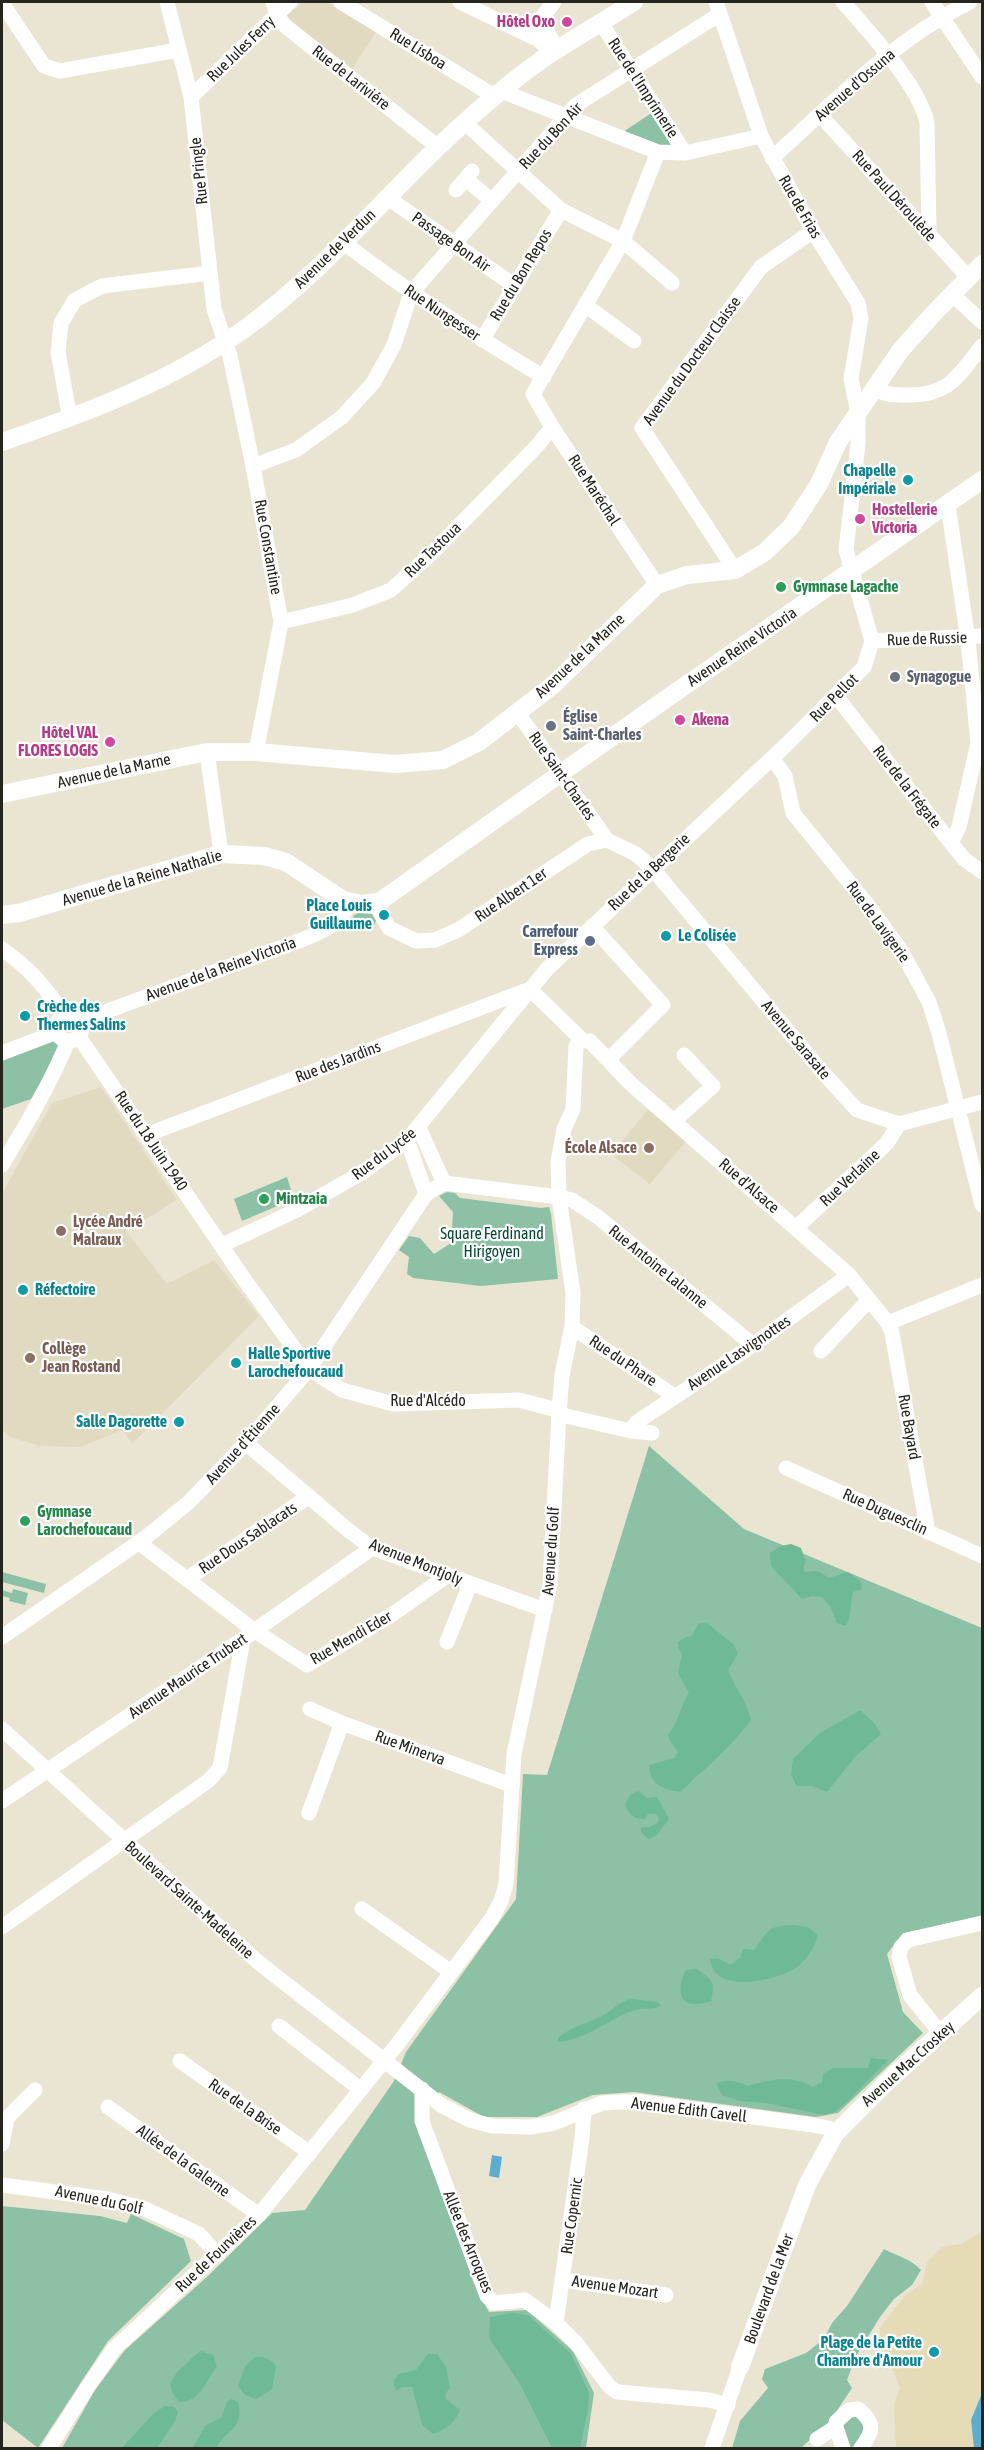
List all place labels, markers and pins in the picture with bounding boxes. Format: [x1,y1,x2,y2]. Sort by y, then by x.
place label: Hôtel Oxo [497,12,555,32]
marker: Hôtel Oxo [560,15,574,29]
place label: Chapelle Impériale [838,461,896,499]
marker: Chapelle Impériale [901,473,915,487]
place label: Hostellerie Victoria [872,500,937,538]
marker: Hostellerie Victoria [853,512,867,526]
place label: Gymnase Lagache [793,577,898,597]
marker: Gymnase Lagache [774,580,788,594]
place label: Synagogue [907,667,971,687]
marker: Synagogue [888,670,902,684]
place label: Église Saint-Charles [563,707,641,745]
place label: Akena [692,710,729,730]
marker: Akena [673,713,687,727]
marker: Église Saint-Charles [544,719,558,733]
place label: Hôtel VAL FLORES LOGIS [18,723,98,761]
marker: Hôtel VAL FLORES LOGIS [103,735,117,749]
place label: Place Louis Guillaume [306,896,372,934]
marker: Place Louis Guillaume [377,908,391,922]
place label: Carrefour Express [522,922,578,960]
place label: Le Colisée [678,926,736,946]
marker: Le Colisée [659,929,673,943]
marker: Carrefour Express [583,934,597,948]
place label: Crèche des Thermes Salins [37,997,126,1035]
marker: Crèche des Thermes Salins [18,1009,32,1023]
place label: École Alsace [565,1138,637,1158]
marker: École Alsace [642,1141,656,1155]
place label: Mintzaia [276,1189,327,1209]
marker: Mintzaia [257,1192,271,1206]
place label: Lycée André Malraux [73,1212,143,1250]
marker: Lycée André Malraux [54,1224,68,1238]
place label: Réfectoire [35,1280,95,1300]
marker: Réfectoire [16,1283,30,1297]
place label: Collège Jean Rostand [42,1339,120,1377]
place label: Halle Sportive Larochefoucaud [248,1344,343,1382]
marker: Collège Jean Rostand [23,1351,37,1365]
marker: Halle Sportive Larochefoucaud [229,1356,243,1370]
place label: Salle Dagorette [76,1412,167,1432]
marker: Salle Dagorette [172,1415,186,1429]
place label: Gymnase Larochefoucaud [37,1502,132,1540]
marker: Gymnase Larochefoucaud [18,1514,32,1528]
place label: Plage de la Petite Chambre d'Amour [817,2333,922,2371]
marker: Plage de la Petite Chambre d'Amour [927,2345,941,2359]

